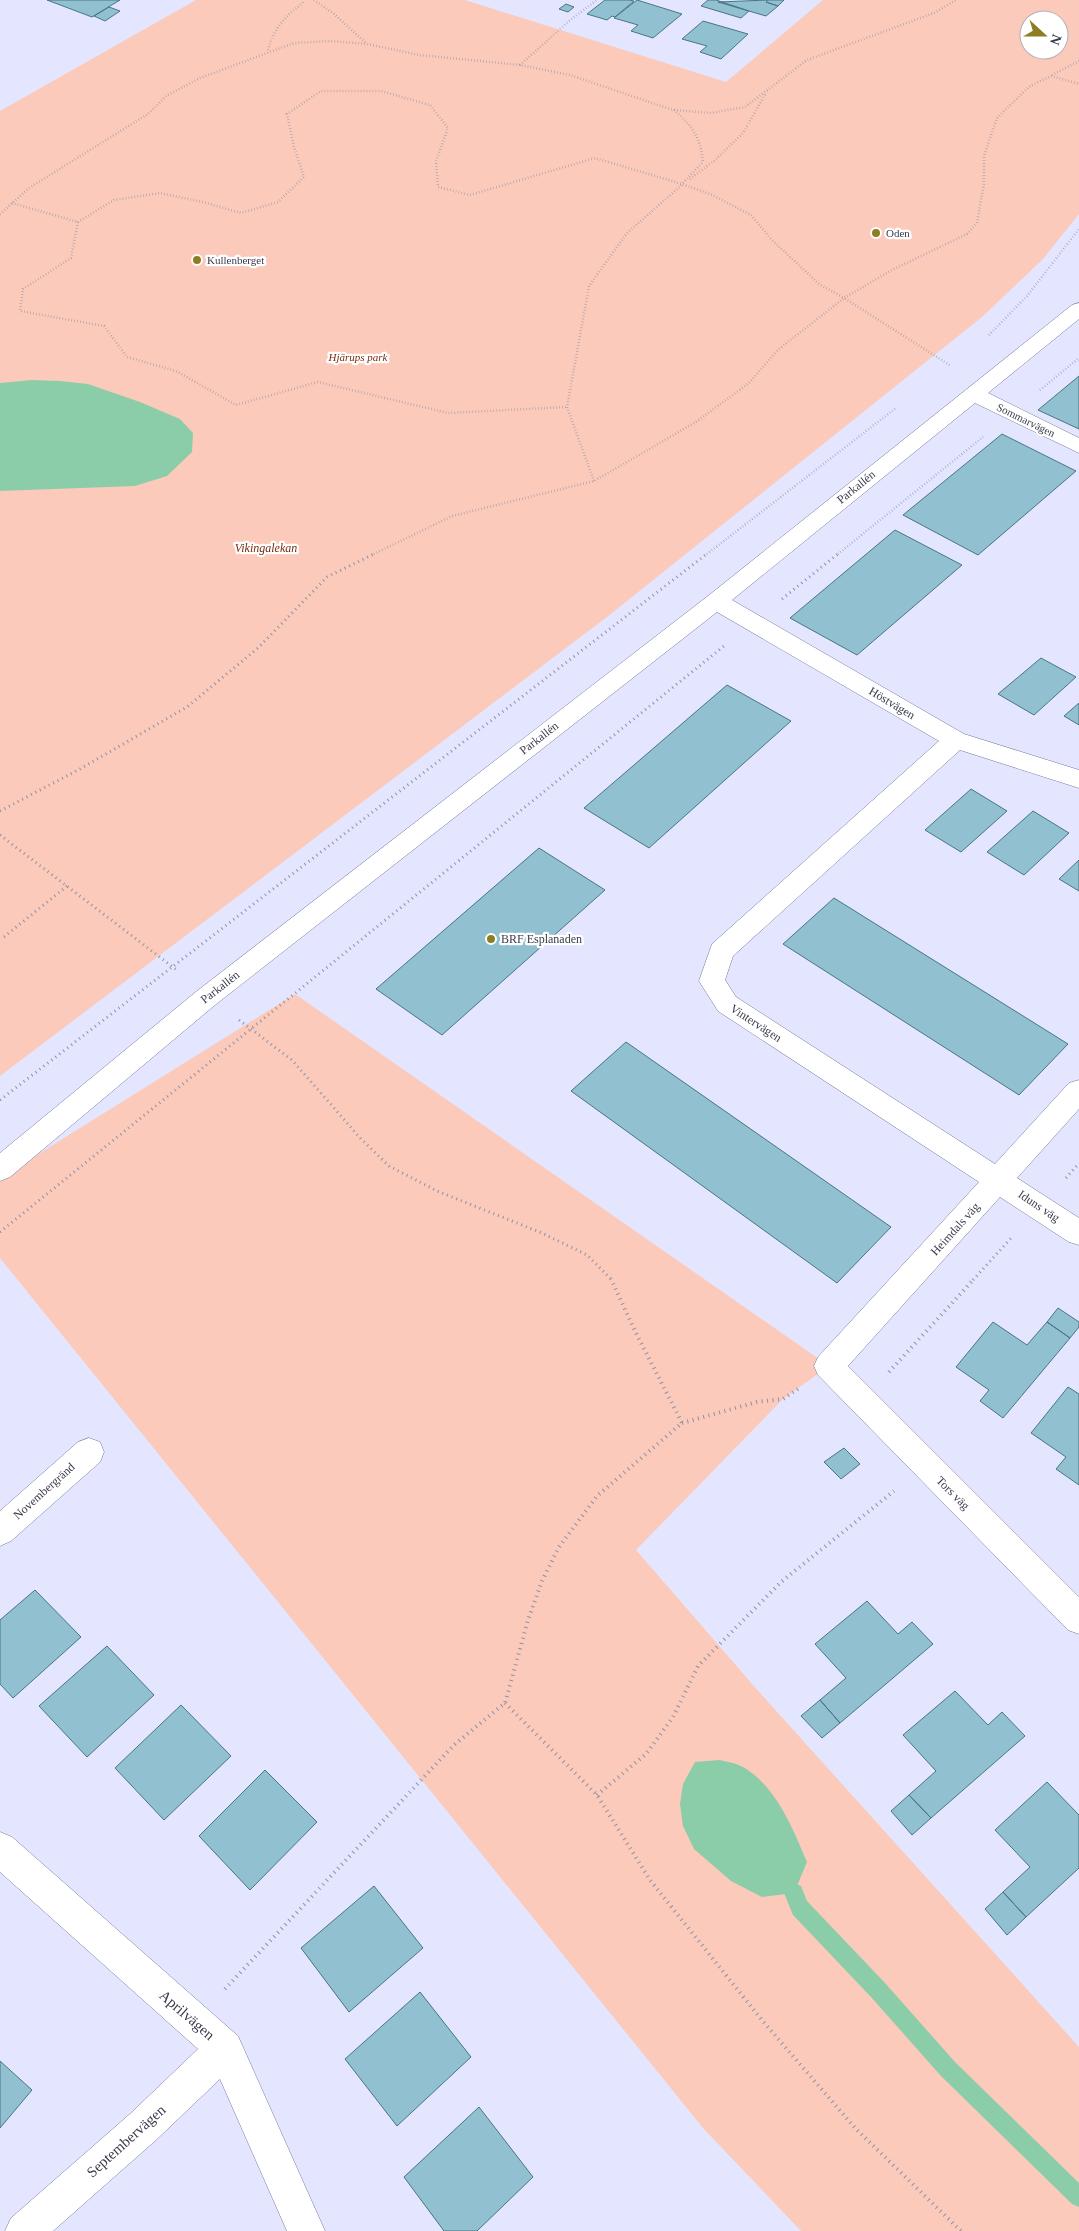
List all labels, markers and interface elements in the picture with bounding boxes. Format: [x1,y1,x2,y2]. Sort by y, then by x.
north arrow [1019,10,1069,60]
text: N [1047,32,1064,47]
marker: Oden [870,227,882,239]
place label: Oden [886,227,910,239]
marker: Kullenberget [191,254,203,266]
place label: Kullenberget [207,254,264,266]
park label: Hjärups park [328,351,389,363]
street label: Sommarvägen [995,401,1058,440]
street label: Parkallén [834,467,878,507]
park label: Vikingalekan [235,541,297,555]
street label: Höstvägen [866,684,918,722]
street label: Parkallén [517,719,561,757]
place label: BRF Esplanaden [501,932,582,946]
marker: BRF Esplanaden [485,933,497,945]
street label: Parkallén [198,968,242,1006]
street label: Vintervägen [728,1001,784,1045]
street label: Iduns väg [1016,1187,1062,1225]
street label: Heimdals väg [928,1200,982,1258]
street label: Novembergränd [10,1460,78,1522]
street label: Tors väg [933,1473,973,1513]
street label: Aprilvägen [156,1987,218,2043]
street label: Septembervägen [84,2101,169,2180]

